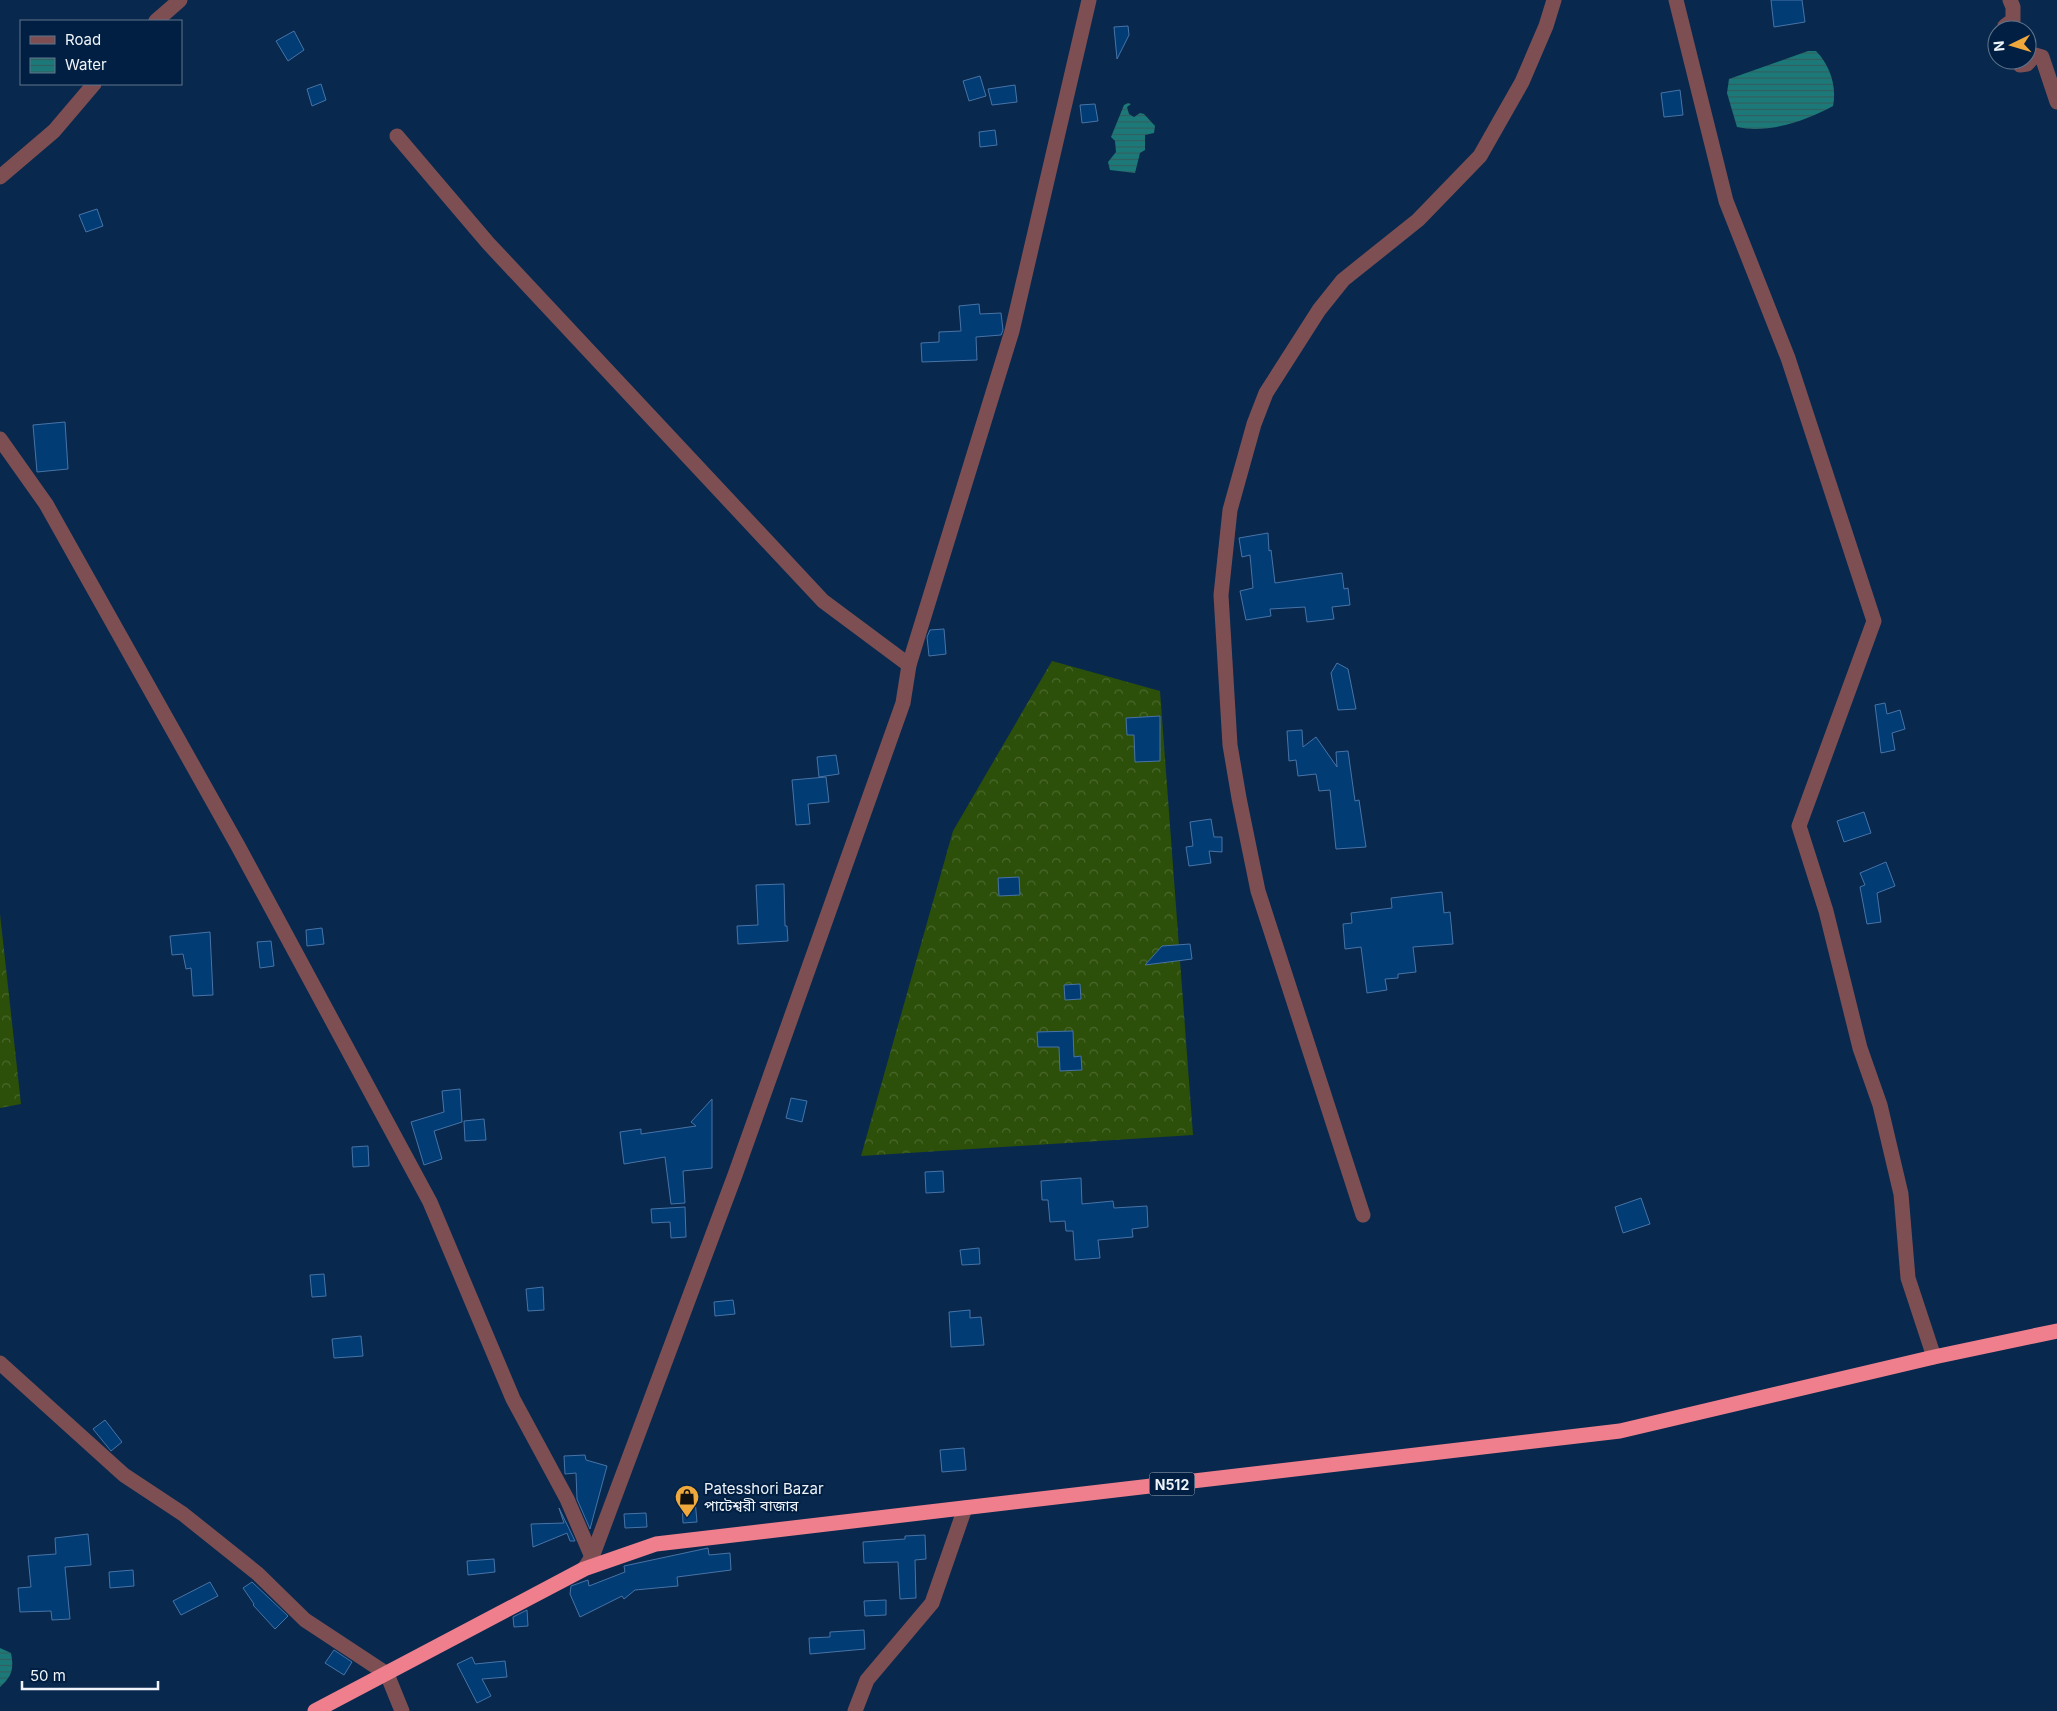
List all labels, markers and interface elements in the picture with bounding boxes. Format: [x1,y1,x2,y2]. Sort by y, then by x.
legend [20,20,182,85]
north arrow [1987,20,2037,70]
text: Road [65,30,101,49]
text: N [1990,40,2007,52]
text: Water [65,55,107,74]
road number: N512 [1150,1472,1194,1496]
place label: Patesshori Bazar পাটেশ্বরী বাজার [704,1479,824,1515]
shop icon: Patesshori Bazar পাটেশ্বরী বাজার [674,1484,700,1518]
scale bar [22,1658,159,1690]
text: 50 m [30,1666,66,1685]

